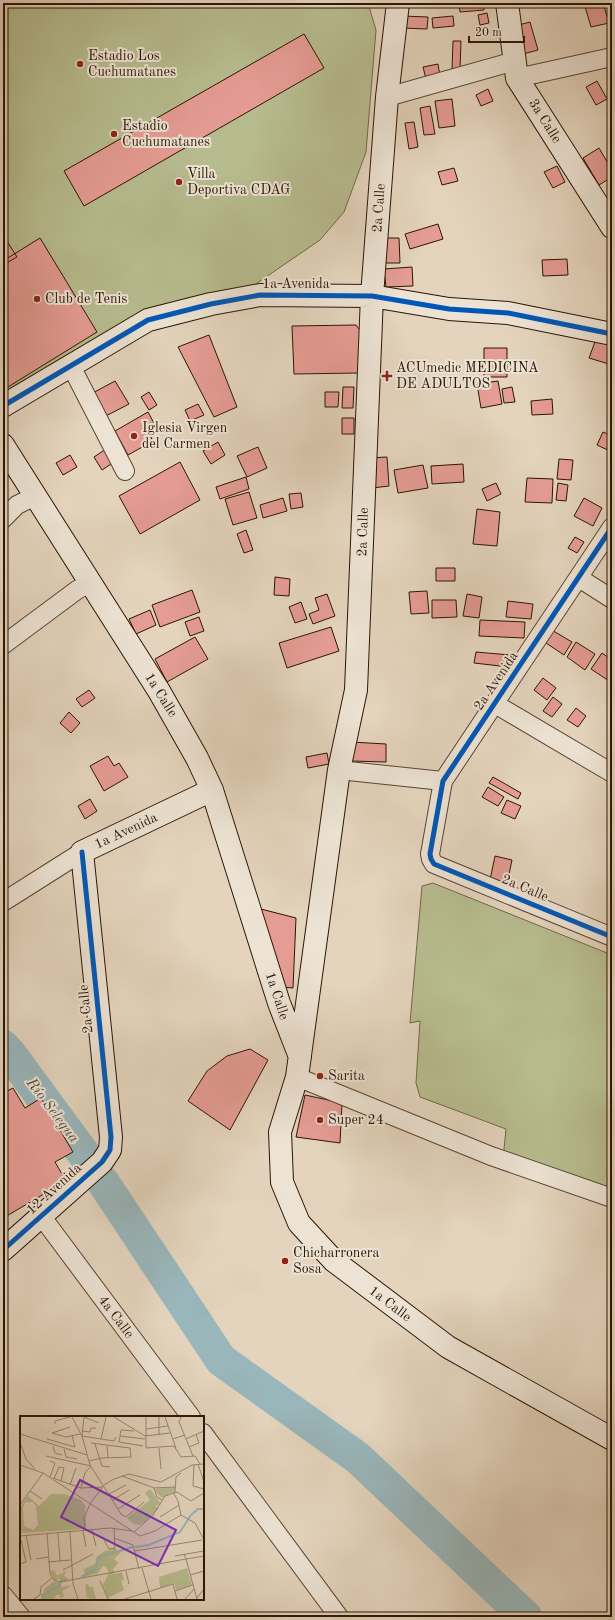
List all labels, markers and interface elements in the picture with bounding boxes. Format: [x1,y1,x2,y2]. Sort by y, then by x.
scale bar [469,18,524,44]
text: 20 m [475,27,502,39]
place label: Estadio Los Cuchumatanes [88,49,176,79]
marker: Estadio Los Cuchumatanes [75,59,85,69]
street label: 3a Calle [526,96,564,146]
place label: Estadio Cuchumatanes [122,119,210,149]
marker: Estadio Cuchumatanes [109,129,119,139]
place label: Villa Deportiva CDAG [187,167,290,197]
marker: Villa Deportiva CDAG [174,177,184,187]
street label: 2a Calle [370,183,388,233]
street label: 1a Avenida [262,277,330,291]
place label: Club de Tenis [45,292,127,306]
marker: Club de Tenis [32,294,42,304]
place label: ACUmedic MEDICINA DE ADULTOS [396,361,539,391]
marker: ACUmedic MEDICINA DE ADULTOS [381,370,393,382]
place label: Iglesia Virgen del Carmen [142,421,228,451]
marker: Iglesia Virgen del Carmen [129,431,139,441]
street label: 2a Calle [355,507,371,557]
street label: 2a Avenida [471,649,521,713]
street label: 1a Calle [142,670,180,720]
street label: 1a Avenida [92,810,160,852]
street label: 2a Calle [500,872,550,904]
street label: 1a Calle [263,970,291,1022]
street label: 2a Calle [76,984,96,1034]
place label: Sarita [328,1069,365,1083]
marker: Sarita [315,1071,325,1081]
water label: Río Selegua [22,1075,81,1146]
place label: Super 24 [328,1113,384,1127]
marker: Super 24 [315,1115,325,1125]
street label: 12 Avenida [24,1161,84,1217]
place label: Chicharronera Sosa [293,1246,380,1276]
marker: Chicharronera Sosa [280,1256,290,1266]
street label: 1a Calle [366,1284,414,1324]
street label: 4a Calle [96,1293,136,1341]
inset map [20,1416,204,1600]

